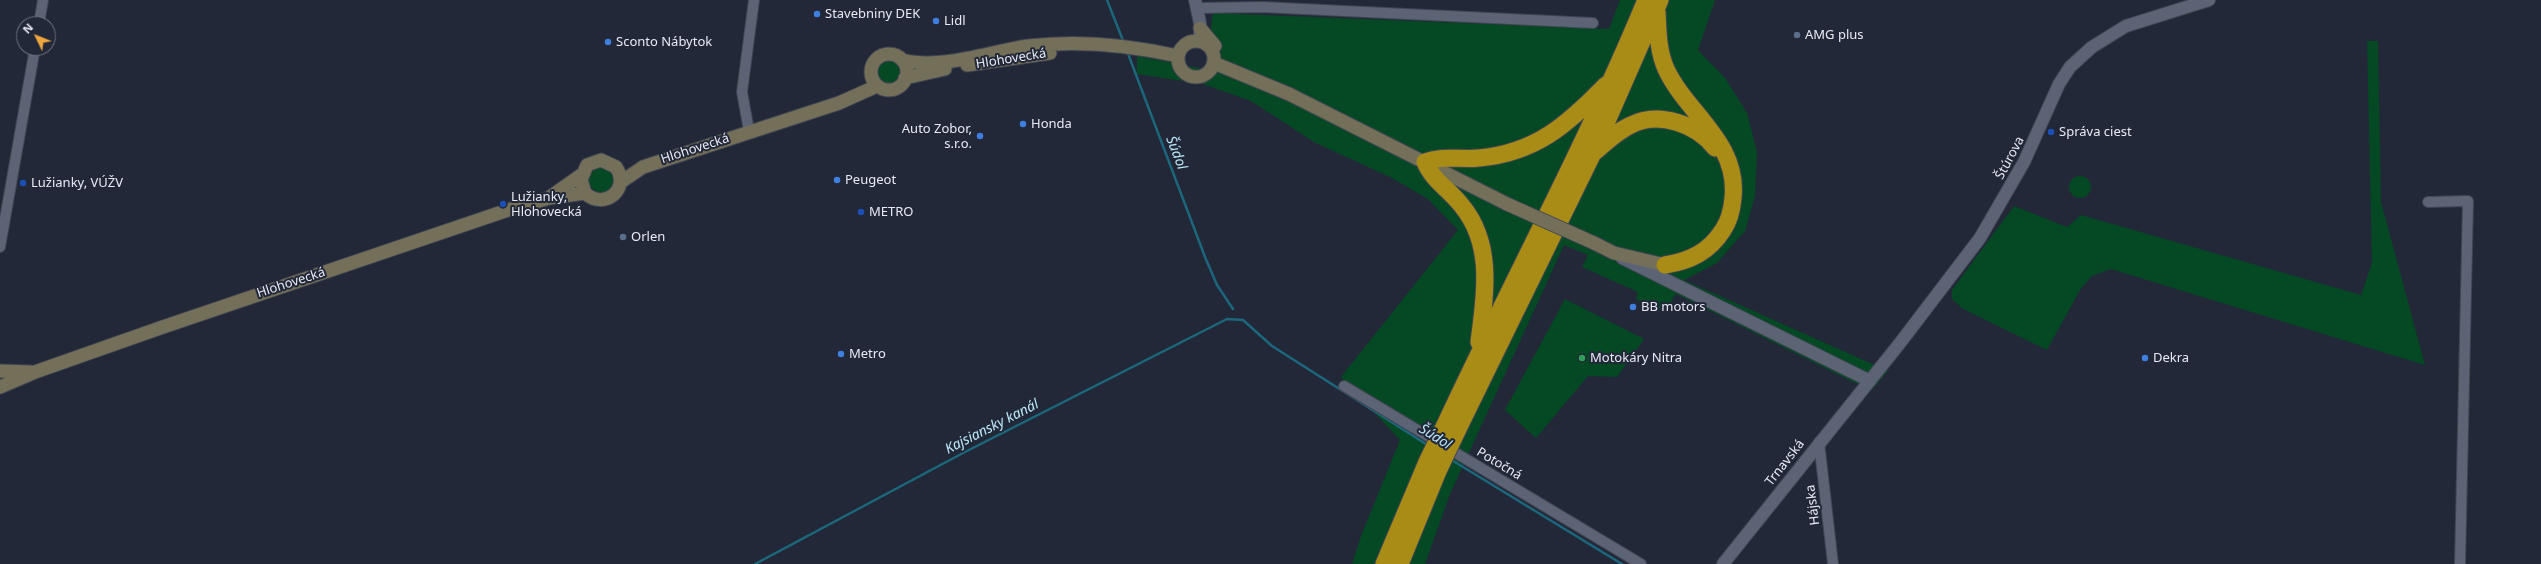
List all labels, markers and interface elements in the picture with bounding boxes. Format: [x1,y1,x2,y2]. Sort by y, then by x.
place label: Stavebniny DEK [825,6,920,22]
marker: Stavebniny DEK [812,9,822,19]
place label: Lidl [944,13,966,29]
north arrow [16,16,56,56]
marker: Lidl [931,16,941,26]
text: N [19,20,36,37]
place label: AMG plus [1805,27,1864,43]
marker: AMG plus [1792,30,1802,40]
place label: Sconto Nábytok [616,34,712,50]
marker: Sconto Nábytok [603,37,613,47]
street label: Hlohovecká [975,46,1047,72]
place label: Honda [1031,116,1072,132]
marker: Honda [1018,119,1028,129]
place label: Auto Zobor, s.r.o. [902,121,972,152]
place label: Správa ciest [2059,124,2132,140]
marker: Správa ciest [2046,127,2056,137]
street label: Hlohovecká [659,131,731,167]
marker: Auto Zobor, s.r.o. [975,131,985,141]
water label: Šúdol [1162,134,1190,172]
street label: Štúrova [1992,134,2028,182]
place label: Peugeot [845,172,896,188]
place label: Lužianky, VÚŽV [31,175,123,191]
marker: Peugeot [832,175,842,185]
marker: Lužianky, VÚŽV [18,178,28,188]
place label: Lužianky, Hlohovecká [511,189,582,220]
marker: Lužianky, Hlohovecká [498,199,508,209]
place label: METRO [869,204,913,220]
marker: METRO [856,207,866,217]
place label: Orlen [631,229,665,245]
marker: Orlen [618,232,628,242]
street label: Hlohovecká [255,265,327,301]
place label: BB motors [1641,299,1705,315]
marker: BB motors [1628,302,1638,312]
place label: Metro [849,346,886,362]
marker: Metro [836,349,846,359]
place label: Motokáry Nitra [1590,350,1682,366]
place label: Dekra [2153,350,2189,366]
marker: Motokáry Nitra [1577,353,1587,363]
marker: Dekra [2140,353,2150,363]
water label: Kajsiansky kanál [942,396,1042,458]
water label: Šúdol [1416,421,1454,453]
street label: Trnavská [1762,437,1808,489]
street label: Potočná [1474,444,1524,484]
street label: Hájska [1803,484,1823,526]

